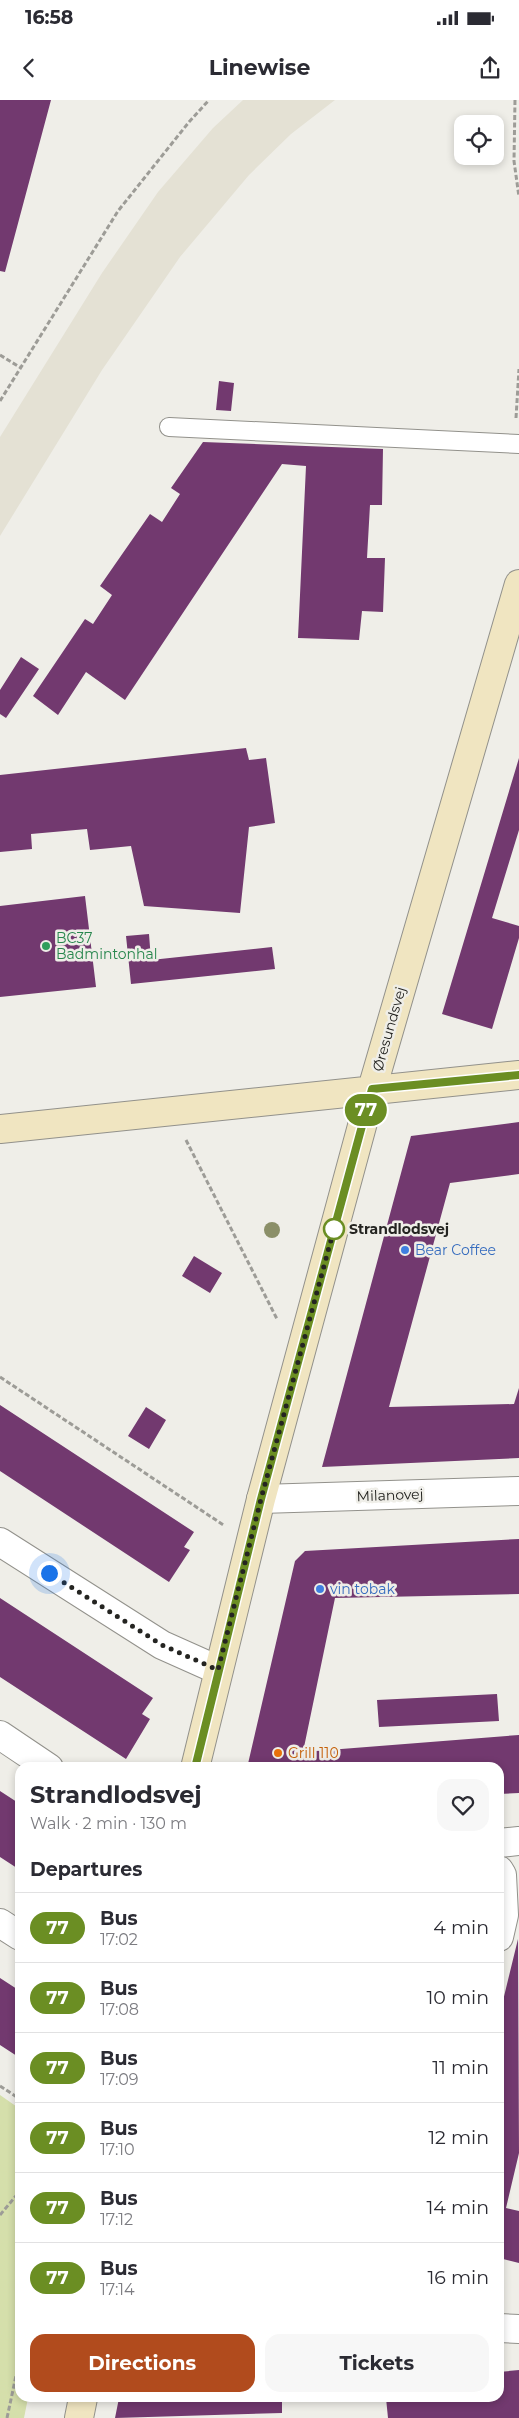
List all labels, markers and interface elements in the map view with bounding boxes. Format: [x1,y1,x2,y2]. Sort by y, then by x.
text: 16:58 [25,6,73,29]
icon: back [15,54,43,82]
text: Linewise [209,54,310,81]
icon: share [476,54,504,82]
map controls [454,115,504,165]
button: locate [454,115,504,165]
place label: BC37 Badmintonhal [56,929,158,963]
marker: BC37 Badmintonhal [40,940,52,952]
street label: Øresundsvej [368,985,410,1073]
line badge: 77 [344,1094,388,1126]
text: 77 [355,1099,377,1121]
marker: Strandlodsvej [323,1218,345,1240]
place label: Strandlodsvej [349,1220,449,1238]
place label: Bear Coffee [415,1241,496,1259]
marker: Bear Coffee [399,1244,411,1256]
street label: Milanovej [356,1485,424,1505]
your location [37,1561,62,1586]
place label: vin tobak [330,1580,395,1598]
marker: vin tobak [314,1583,326,1595]
place label: Grill 110 [288,1744,339,1762]
marker: Grill 110 [272,1747,284,1759]
button: heart [437,1779,489,1831]
text: Strandlodsvej [30,1780,202,1809]
text: Walk · 2 min · 130 m [30,1814,187,1833]
text: Departures [30,1858,142,1881]
text: Bus [100,1907,138,1930]
text: 4 min [433,1916,489,1939]
text: 77 [46,1917,69,1939]
text: 17:02 [100,1930,138,1949]
text: Bus [100,1977,138,2000]
text: 10 min [426,1986,489,2009]
text: 77 [46,1987,69,2009]
text: 17:08 [100,2000,139,2019]
text: Bus [100,2047,138,2070]
text: 11 min [432,2056,489,2079]
text: 77 [46,2057,69,2079]
text: 17:09 [100,2070,139,2089]
text: Bus [100,2117,138,2140]
text: 12 min [428,2126,489,2149]
text: 77 [46,2127,69,2149]
text: 17:10 [100,2140,135,2159]
text: Bus [100,2187,138,2210]
text: 14 min [426,2196,489,2219]
text: 77 [46,2197,69,2219]
text: 17:12 [100,2210,133,2229]
text: Bus [100,2257,138,2280]
text: 16 min [427,2266,489,2289]
text: 77 [46,2267,69,2289]
text: 17:14 [100,2280,135,2299]
button: Directions [30,2334,255,2392]
button: Tickets [265,2334,489,2392]

